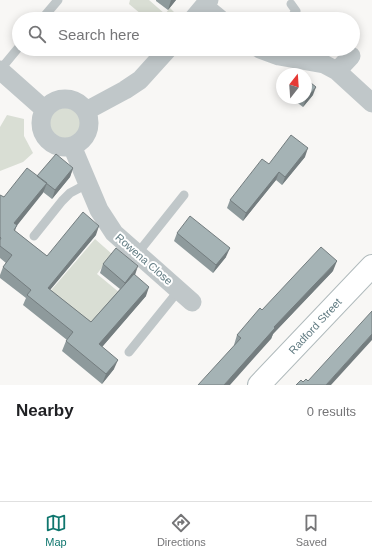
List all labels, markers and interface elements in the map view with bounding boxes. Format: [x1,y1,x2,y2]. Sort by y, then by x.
search box [12,12,360,56]
icon: search [26,23,48,45]
text: Search here [58,26,140,43]
north arrow [276,68,312,104]
street label: Rowena Close [113,231,175,287]
street label: Radford Street [286,296,344,356]
text: Nearby [16,401,74,420]
text: 0 results [307,404,356,419]
tab: Map [45,512,67,548]
tab: Directions [157,512,206,548]
tab: Saved [296,512,327,548]

